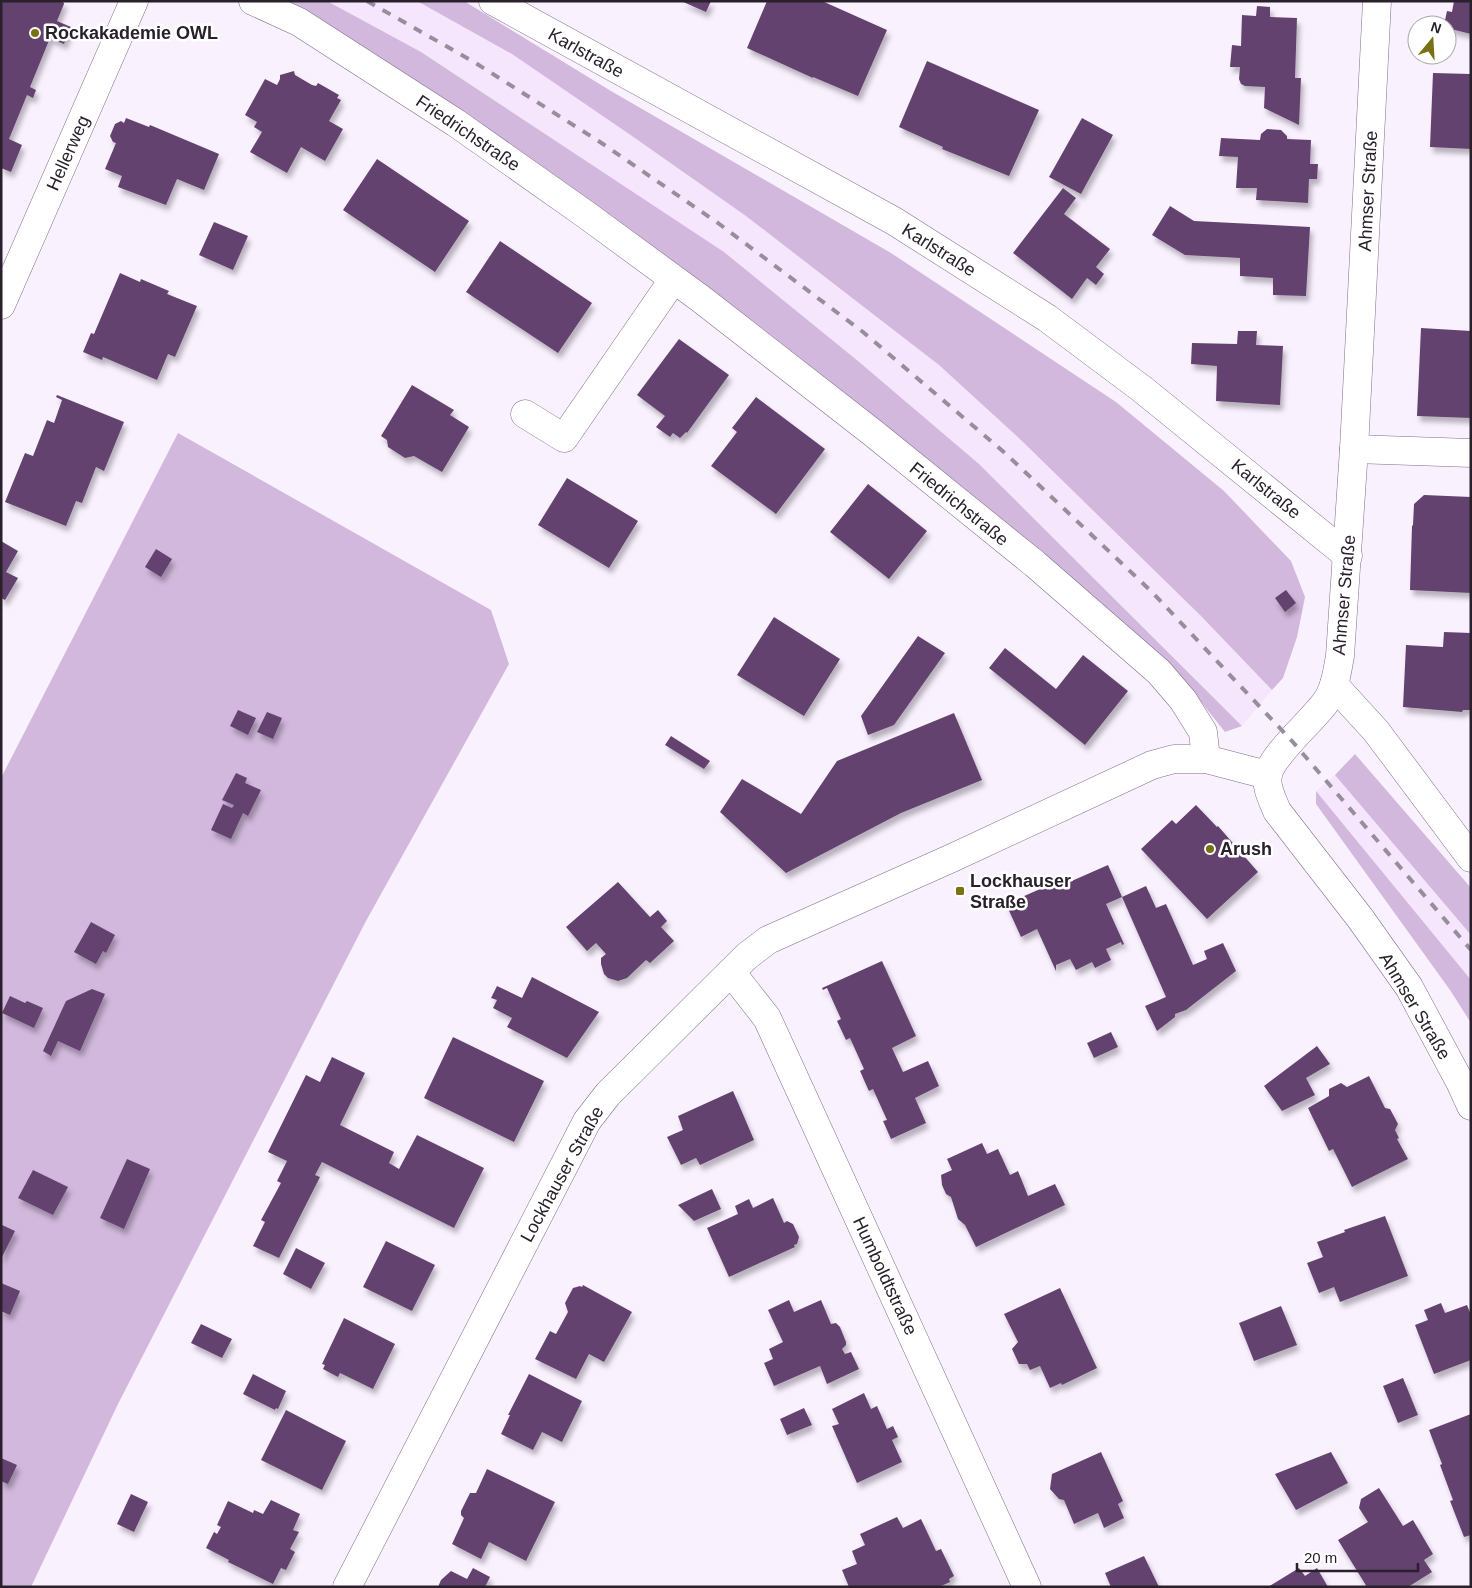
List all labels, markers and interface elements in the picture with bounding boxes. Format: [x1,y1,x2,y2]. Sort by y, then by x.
north arrow [1407,15,1457,65]
text: N [1429,18,1443,37]
place label: Rockakademie OWL [45,23,218,43]
street label: Karlstraße [545,24,627,82]
marker: Rockakademie OWL [29,27,41,39]
street label: Friedrichstraße [412,91,524,175]
street label: Hellerweg [43,112,93,194]
street label: Ahmser Straße [1355,130,1381,252]
street label: Karlstraße [898,220,980,280]
street label: Karlstraße [1227,455,1305,523]
street label: Friedrichstraße [906,458,1012,550]
street label: Ahmser Straße [1329,534,1359,656]
place label: Arush [1220,839,1272,859]
marker: Arush [1204,843,1216,855]
place label: Lockhauser Straße [970,871,1071,912]
marker: Lockhauser Straße [954,885,966,897]
street label: Ahmser Straße [1375,949,1455,1063]
street label: Lockhauser Straße [516,1103,608,1245]
street label: Humboldtstraße [849,1214,921,1338]
scale bar [1297,1540,1418,1572]
text: 20 m [1304,1549,1337,1566]

